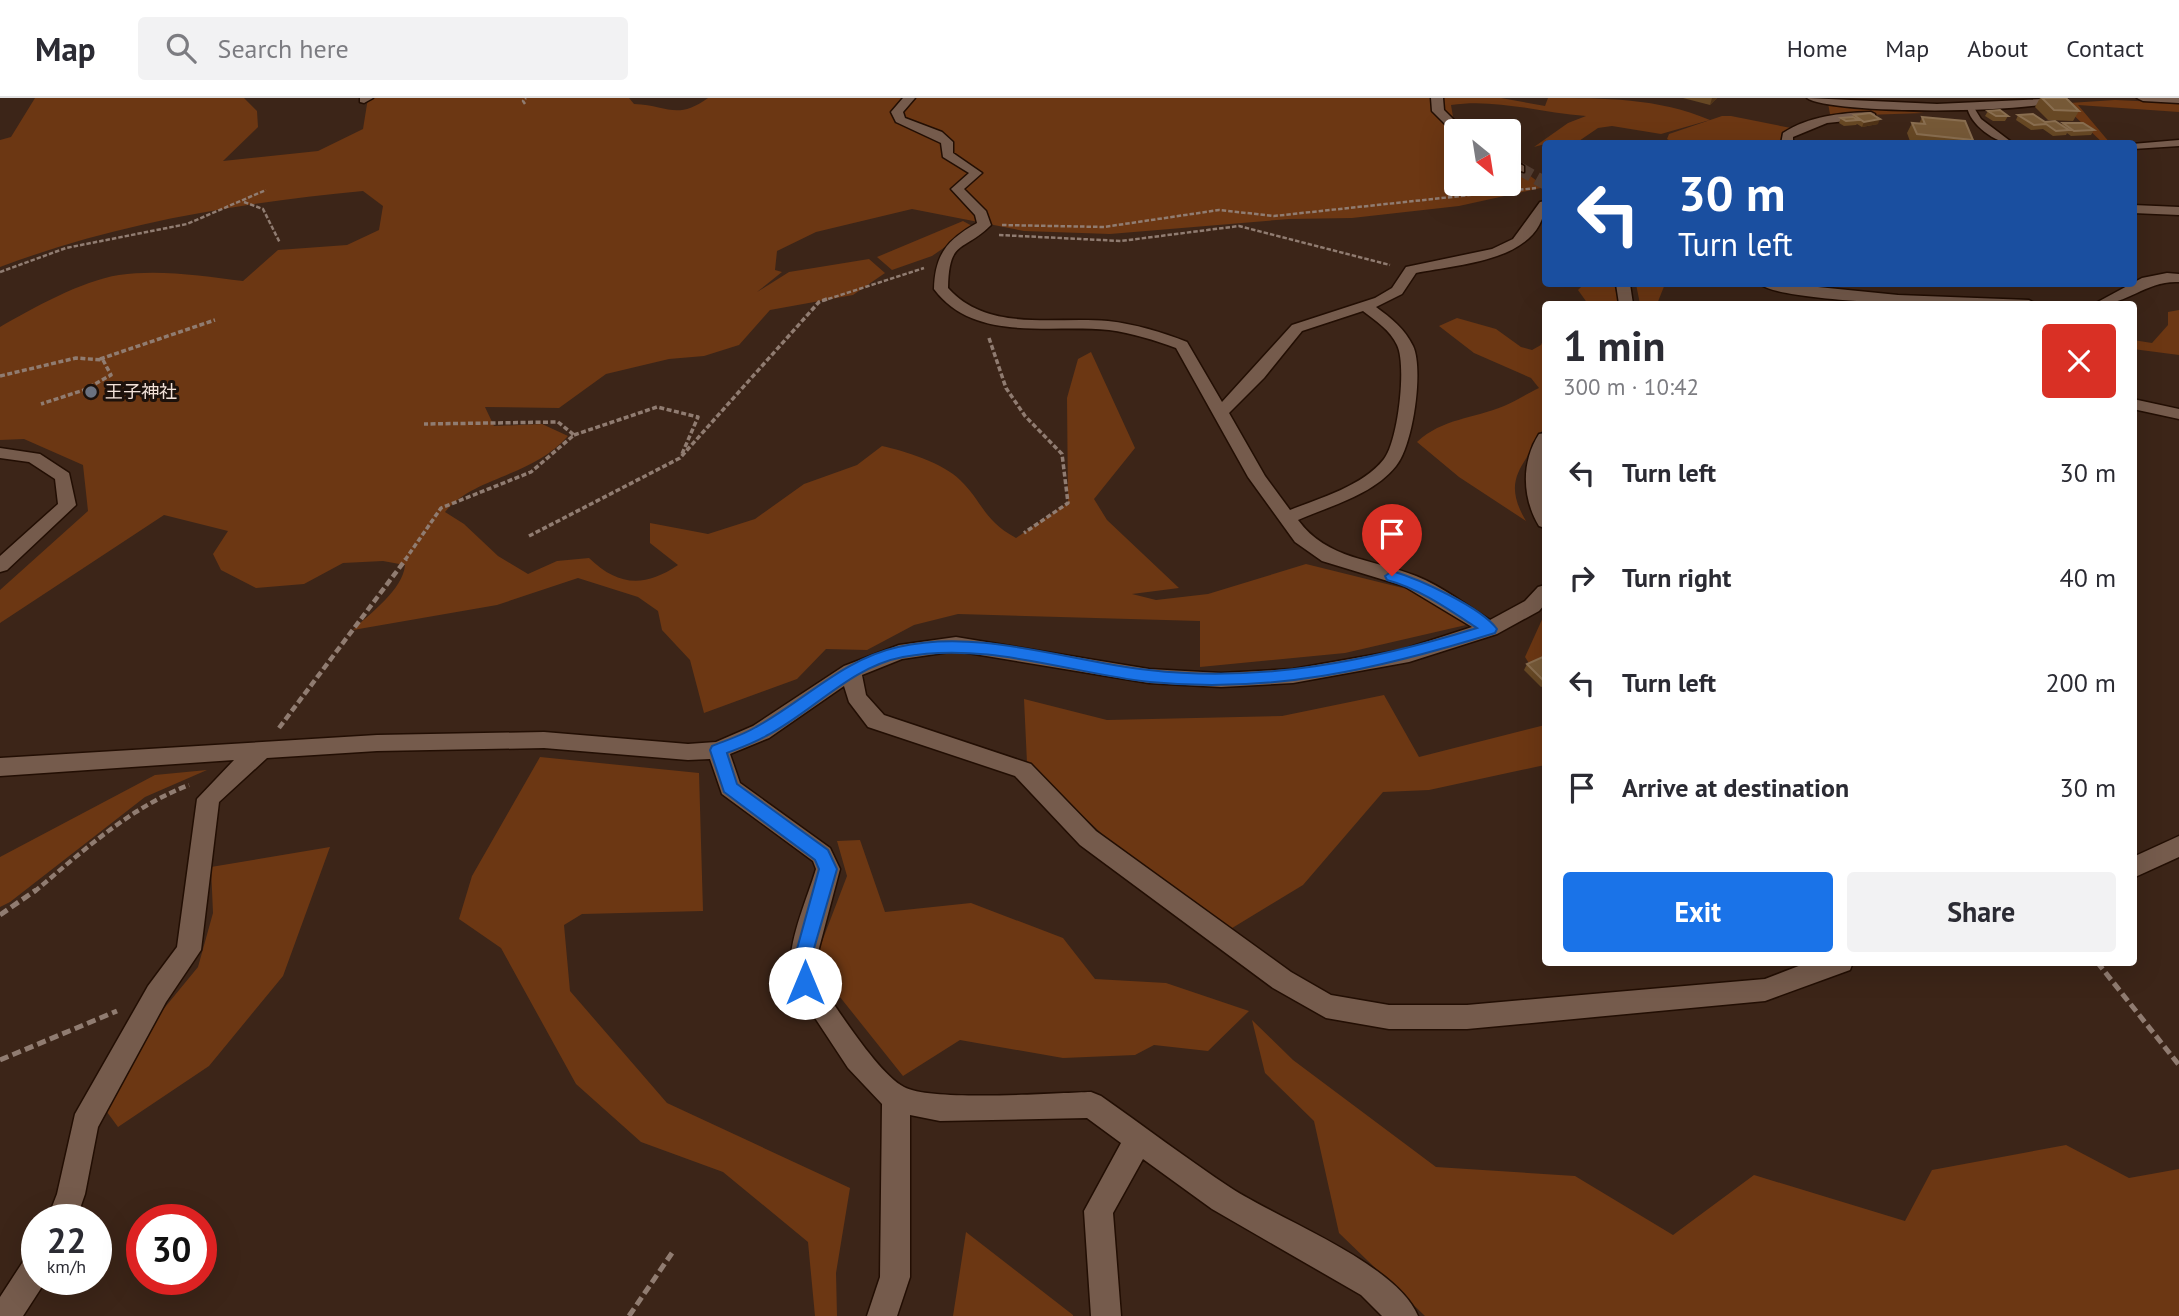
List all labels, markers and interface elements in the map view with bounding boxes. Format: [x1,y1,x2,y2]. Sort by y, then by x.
search box [138,17,628,80]
text: Map [35,27,96,70]
icon: search [162,29,200,67]
text: Search here [218,32,349,65]
text: Home [1787,33,1847,64]
text: Map [1885,33,1929,64]
text: About [1967,33,2028,64]
text: Contact [2066,33,2144,64]
north arrow [1444,119,1521,196]
map controls [1444,119,1521,196]
text: 30 m [1678,161,1785,225]
icon: left [1563,168,1654,259]
text: Turn left [1678,223,1793,265]
text: 1 min [1563,318,1665,373]
button: close [2042,324,2116,398]
text: 300 m · 10:42 [1563,372,1699,401]
place label: 王子神社 [105,380,177,403]
marker: 王子神社 [83,384,99,400]
icon: left [1563,454,1601,492]
text: Turn left [1622,456,1716,489]
text: 30 m [2060,456,2116,489]
pin [1362,504,1422,576]
icon: arrive [1373,515,1411,553]
icon: right [1563,559,1601,597]
text: Turn right [1622,561,1731,594]
text: 40 m [2060,561,2116,594]
icon: left [1563,664,1601,702]
text: Turn left [1622,666,1716,699]
text: 200 m [2045,666,2116,699]
icon: arrive [1563,769,1601,807]
text: Arrive at destination [1622,771,1849,804]
text: 30 m [2060,771,2116,804]
button: Exit [1563,872,1833,952]
button: Share [1847,872,2116,952]
position arrow [768,946,842,1020]
speed limit sign: 30 [126,1204,217,1295]
text: 22 [47,1217,86,1263]
text: km/h [47,1255,86,1278]

